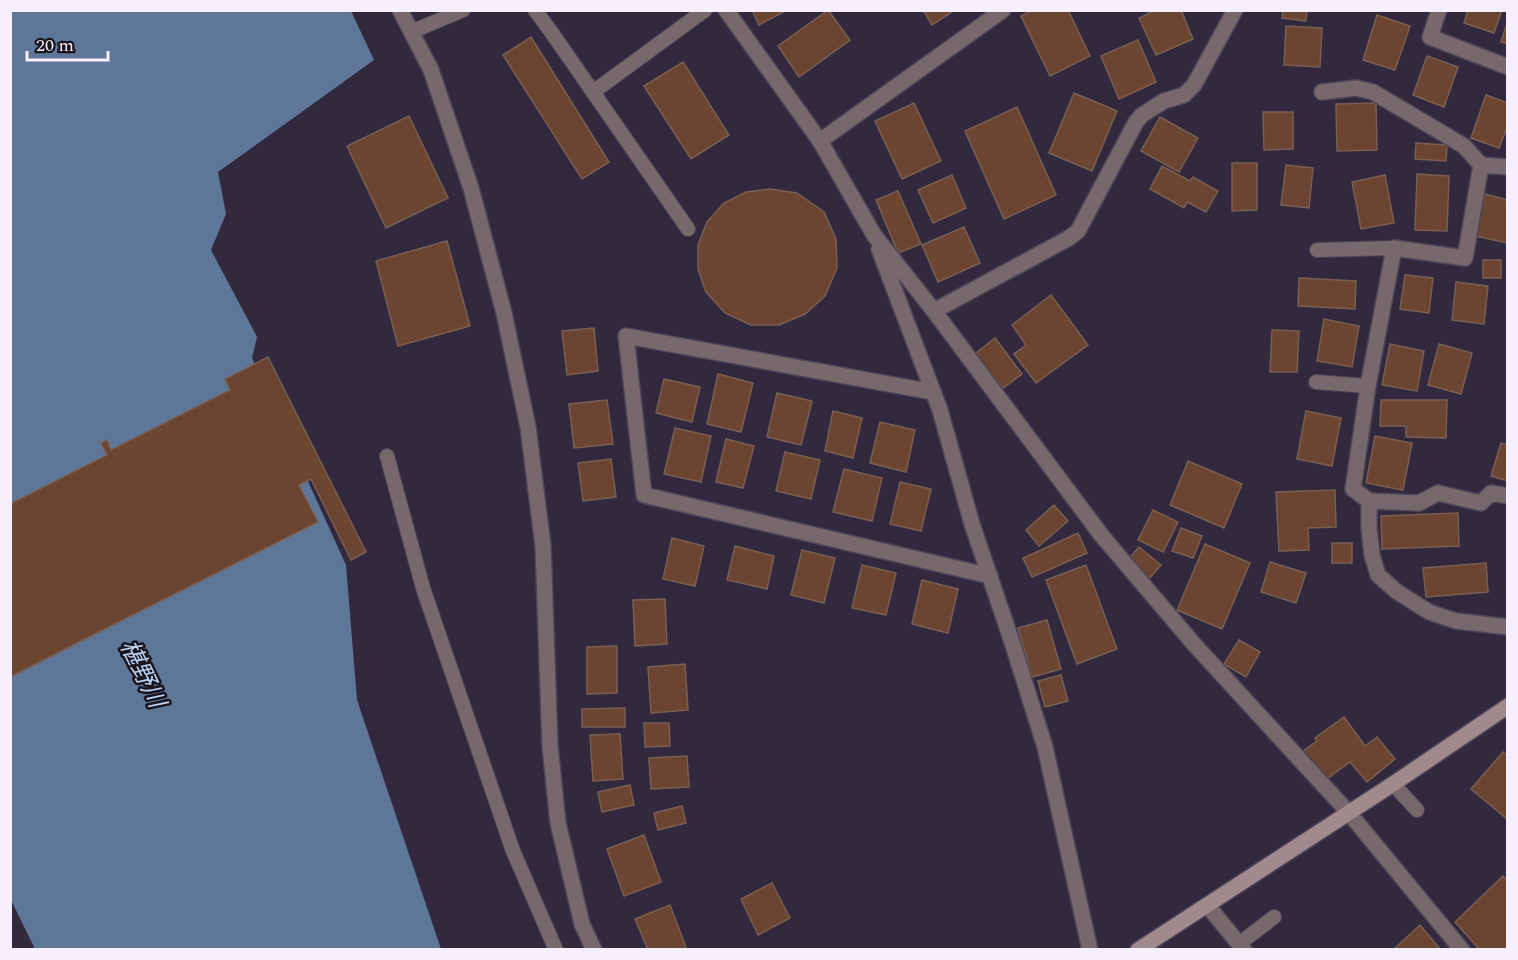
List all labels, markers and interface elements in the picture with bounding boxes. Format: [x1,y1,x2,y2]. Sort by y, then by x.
scale bar [27,24,108,62]
text: 20 m [36,32,74,59]
water label: 椹野川 [110,634,175,717]

